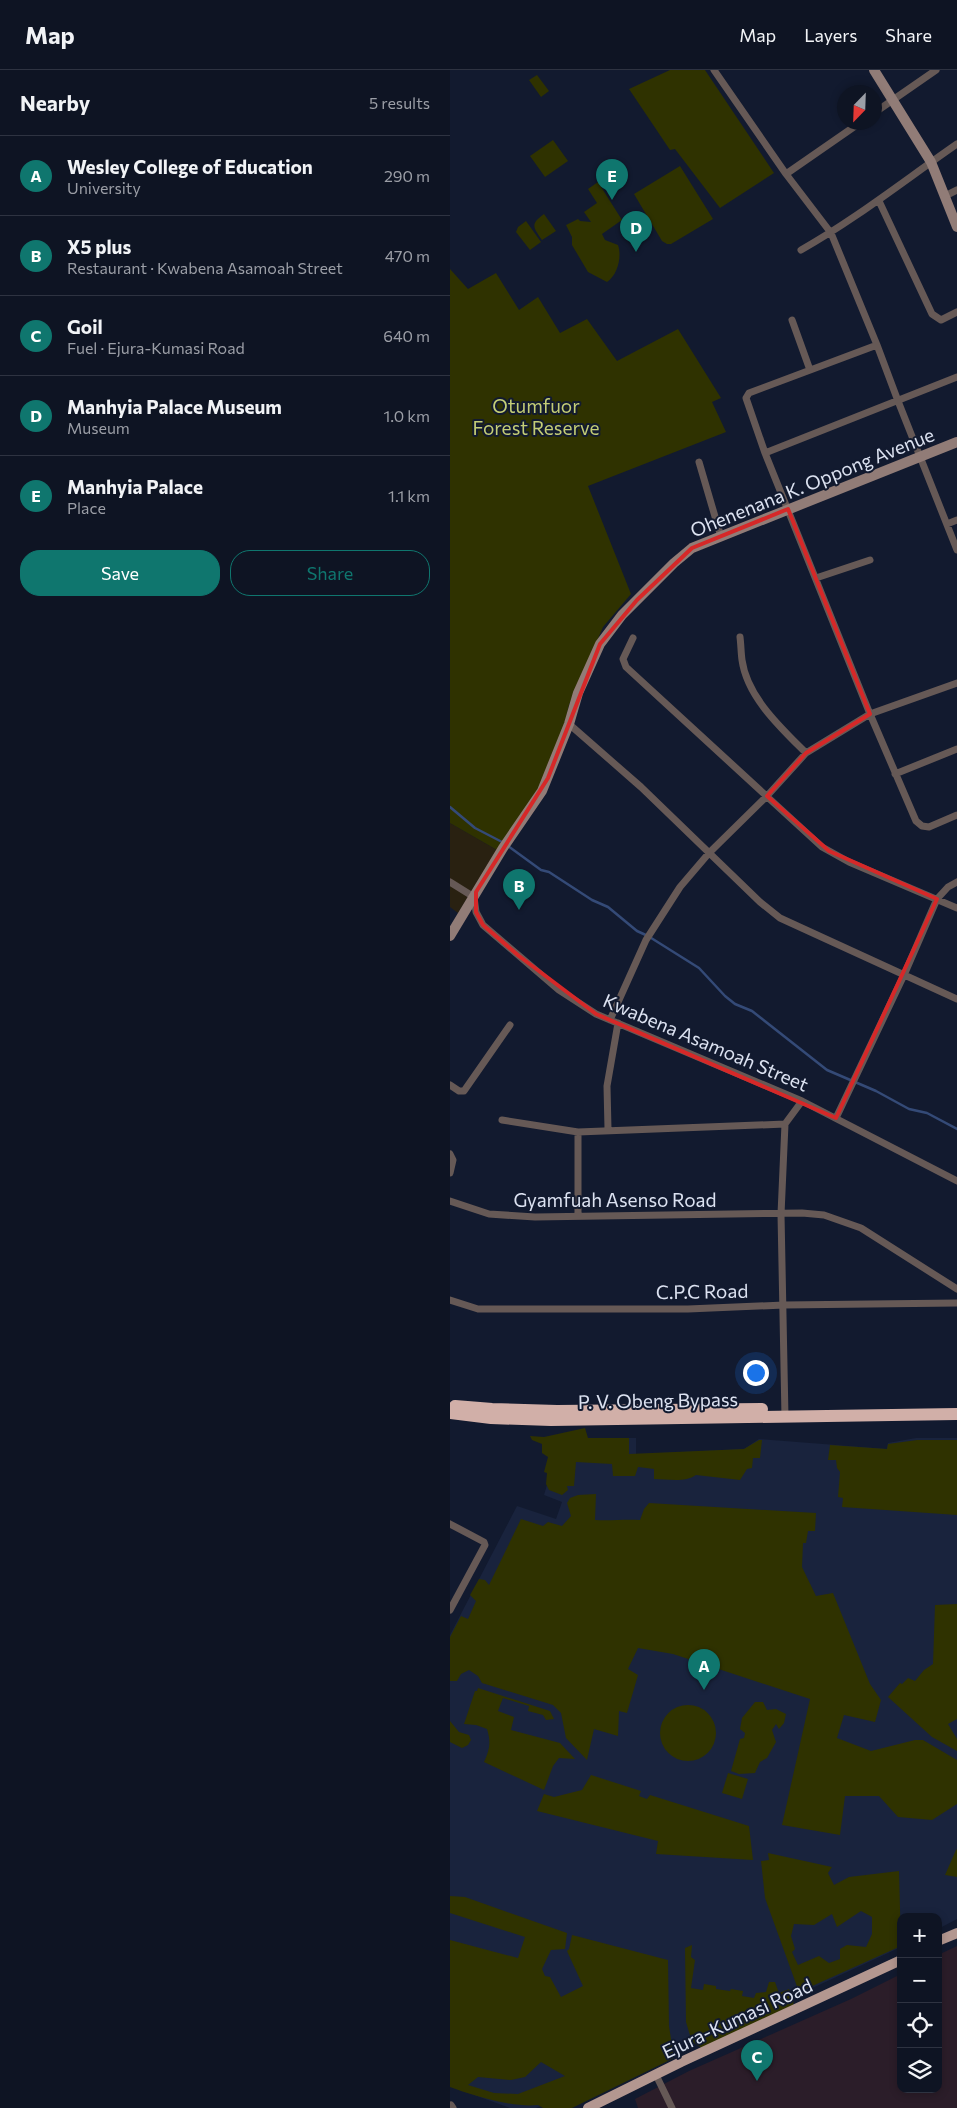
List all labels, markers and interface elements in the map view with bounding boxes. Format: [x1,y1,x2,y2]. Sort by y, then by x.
text: Map [25,20,75,49]
text: Map [739,24,776,46]
text: Layers [804,24,857,46]
text: Share [885,24,932,46]
north arrow [837,85,882,130]
text: Nearby [20,90,90,115]
text: 5 results [369,93,430,112]
text: Wesley College of Education [67,155,313,178]
pin: E [596,159,628,200]
text: A [30,166,42,185]
text: 290 m [384,166,430,185]
text: University [67,178,141,197]
pin: D [620,211,652,252]
text: X5 plus [67,235,131,258]
text: B [31,246,41,265]
text: 470 m [385,246,430,265]
text: Restaurant · Kwabena Asamoah Street [67,258,343,277]
text: Goil [67,315,103,338]
text: C [31,326,41,345]
text: 640 m [383,326,430,345]
text: Fuel · Ejura-Kumasi Road [67,338,245,357]
park label: Otumfuor Forest Reserve [473,394,599,439]
text: Manhyia Palace Museum [67,395,282,418]
text: D [30,406,42,425]
text: 1.0 km [384,406,430,425]
text: Museum [67,418,130,437]
street label: Ohenenana K. Oppong Avenue [687,422,937,542]
text: Manhyia Palace [67,475,203,498]
text: E [31,486,41,505]
text: 1.1 km [388,486,430,505]
text: Place [67,498,106,517]
button: Save [20,550,220,596]
button: Share [230,550,430,596]
pin: B [503,869,535,910]
street label: Kwabena Asamoah Street [600,988,812,1096]
street label: Gyamfuah Asenso Road [514,1188,716,1211]
street label: C.P.C Road [656,1279,748,1303]
your location [743,1360,769,1386]
street label: P. V. Obeng Bypass [578,1387,738,1413]
pin: A [688,1649,720,1690]
map controls [897,1913,942,2093]
button: + [897,1913,942,1958]
button: − [897,1958,942,2003]
street label: Ejura-Kumasi Road [658,1973,816,2063]
button: locate [897,2003,942,2048]
pin: C [741,2040,773,2081]
button: layers [897,2048,942,2093]

